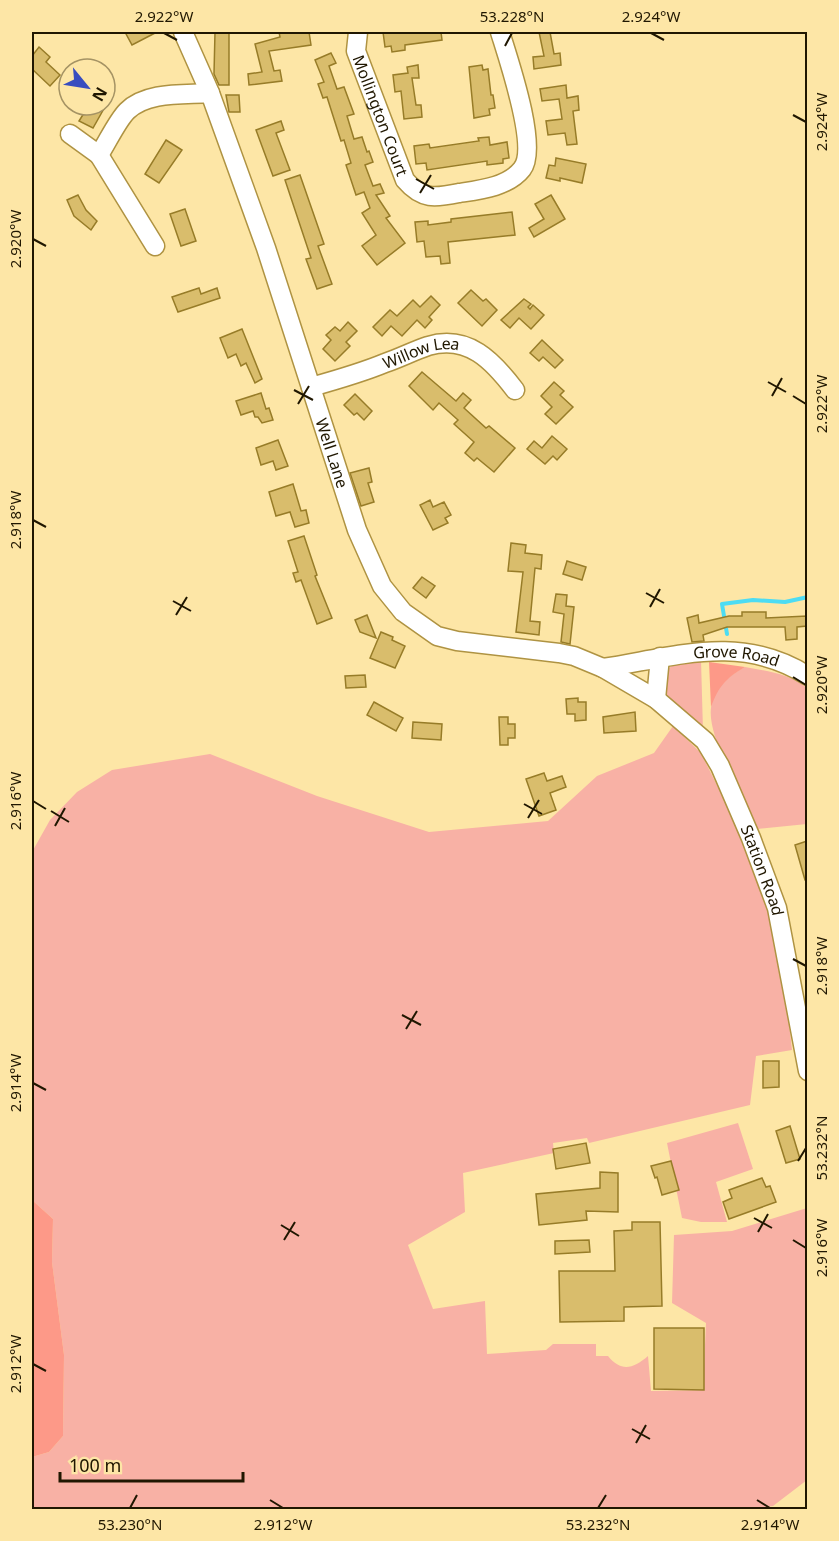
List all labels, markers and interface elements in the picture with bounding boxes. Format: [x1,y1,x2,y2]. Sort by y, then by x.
text: 2.922°W [135,6,193,26]
text: 53.228°N [480,6,544,26]
text: 2.924°W [622,6,680,26]
street label: Mollington Court [347,52,414,179]
north arrow [57,57,117,117]
text: N [87,83,113,106]
text: 2.924°W [811,93,831,151]
text: 2.920°W [5,210,25,268]
street label: Willow Lea [380,332,461,374]
text: 2.922°W [811,375,831,433]
street label: Well Lane [311,415,354,491]
text: 2.918°W [5,491,25,549]
street label: Grove Road [692,640,783,672]
text: 2.920°W [811,656,831,714]
text: 2.916°W [5,772,25,830]
street label: Station Road [736,821,789,917]
text: 2.918°W [811,937,831,995]
text: 2.914°W [5,1054,25,1112]
text: 53.232°N [811,1116,831,1180]
text: 2.916°W [811,1219,831,1277]
text: 2.912°W [5,1335,25,1393]
scale bar [60,1445,243,1483]
text: 100 m [69,1453,121,1477]
text: 53.230°N [98,1514,162,1534]
text: 2.912°W [254,1514,312,1534]
text: 53.232°N [566,1514,630,1534]
text: 2.914°W [741,1514,799,1534]

